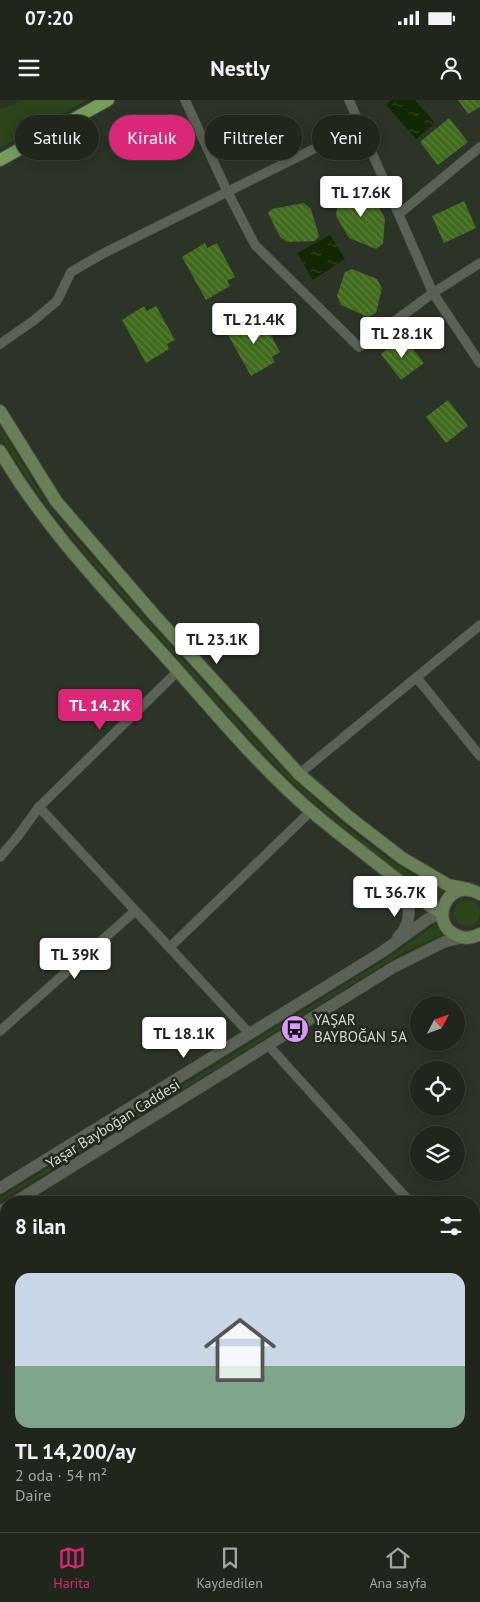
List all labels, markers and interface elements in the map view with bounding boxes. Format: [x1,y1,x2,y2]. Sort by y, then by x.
text: 07:20 [25,6,73,30]
icon: menu [15,54,43,82]
text: Nestly [210,54,270,82]
icon: person [437,54,465,82]
chip: Satılık [15,115,99,160]
chip: Kiralık [109,115,195,160]
chip: Filtreler [205,115,302,160]
chip: Yeni [312,115,380,160]
pin: TL 17.6K [309,176,413,218]
text: TL 17.6K [331,182,391,202]
pin: TL 21.4K [202,302,306,345]
text: TL 21.4K [223,309,285,329]
pin: TL 28.1K [350,316,454,359]
text: TL 28.1K [371,323,433,343]
pin: TL 23.1K [165,622,269,665]
text: TL 23.1K [186,629,248,649]
pin: TL 14.2K [48,688,152,731]
text: TL 14.2K [69,695,131,715]
pin: TL 36.7K [343,876,447,918]
text: TL 36.7K [364,882,426,902]
pin: TL 39K [34,938,116,980]
text: TL 39K [51,944,99,964]
north arrow [410,996,465,1051]
map controls [410,996,465,1181]
place label: YAŞAR BAYBOĞAN 5A [314,1010,407,1046]
bus stop icon: YAŞAR BAYBOĞAN 5A [280,1014,310,1044]
pin: TL 18.1K [132,1016,236,1059]
text: TL 18.1K [153,1023,215,1043]
button: locate [410,1061,465,1116]
street label: Yaşar Bayboğan Caddesi [42,1075,183,1173]
button: layers [410,1126,465,1181]
icon: filters [437,1212,465,1240]
text: 8 ilan [15,1213,66,1240]
icon: home [195,1305,285,1395]
text: TL 14,200/ay [15,1438,136,1465]
text: 2 oda · 54 m² [15,1465,107,1485]
text: Daire [15,1485,51,1505]
tab: Harita [53,1544,90,1592]
tab: Kaydedilen [196,1544,263,1592]
tab: Ana sayfa [369,1544,427,1592]

